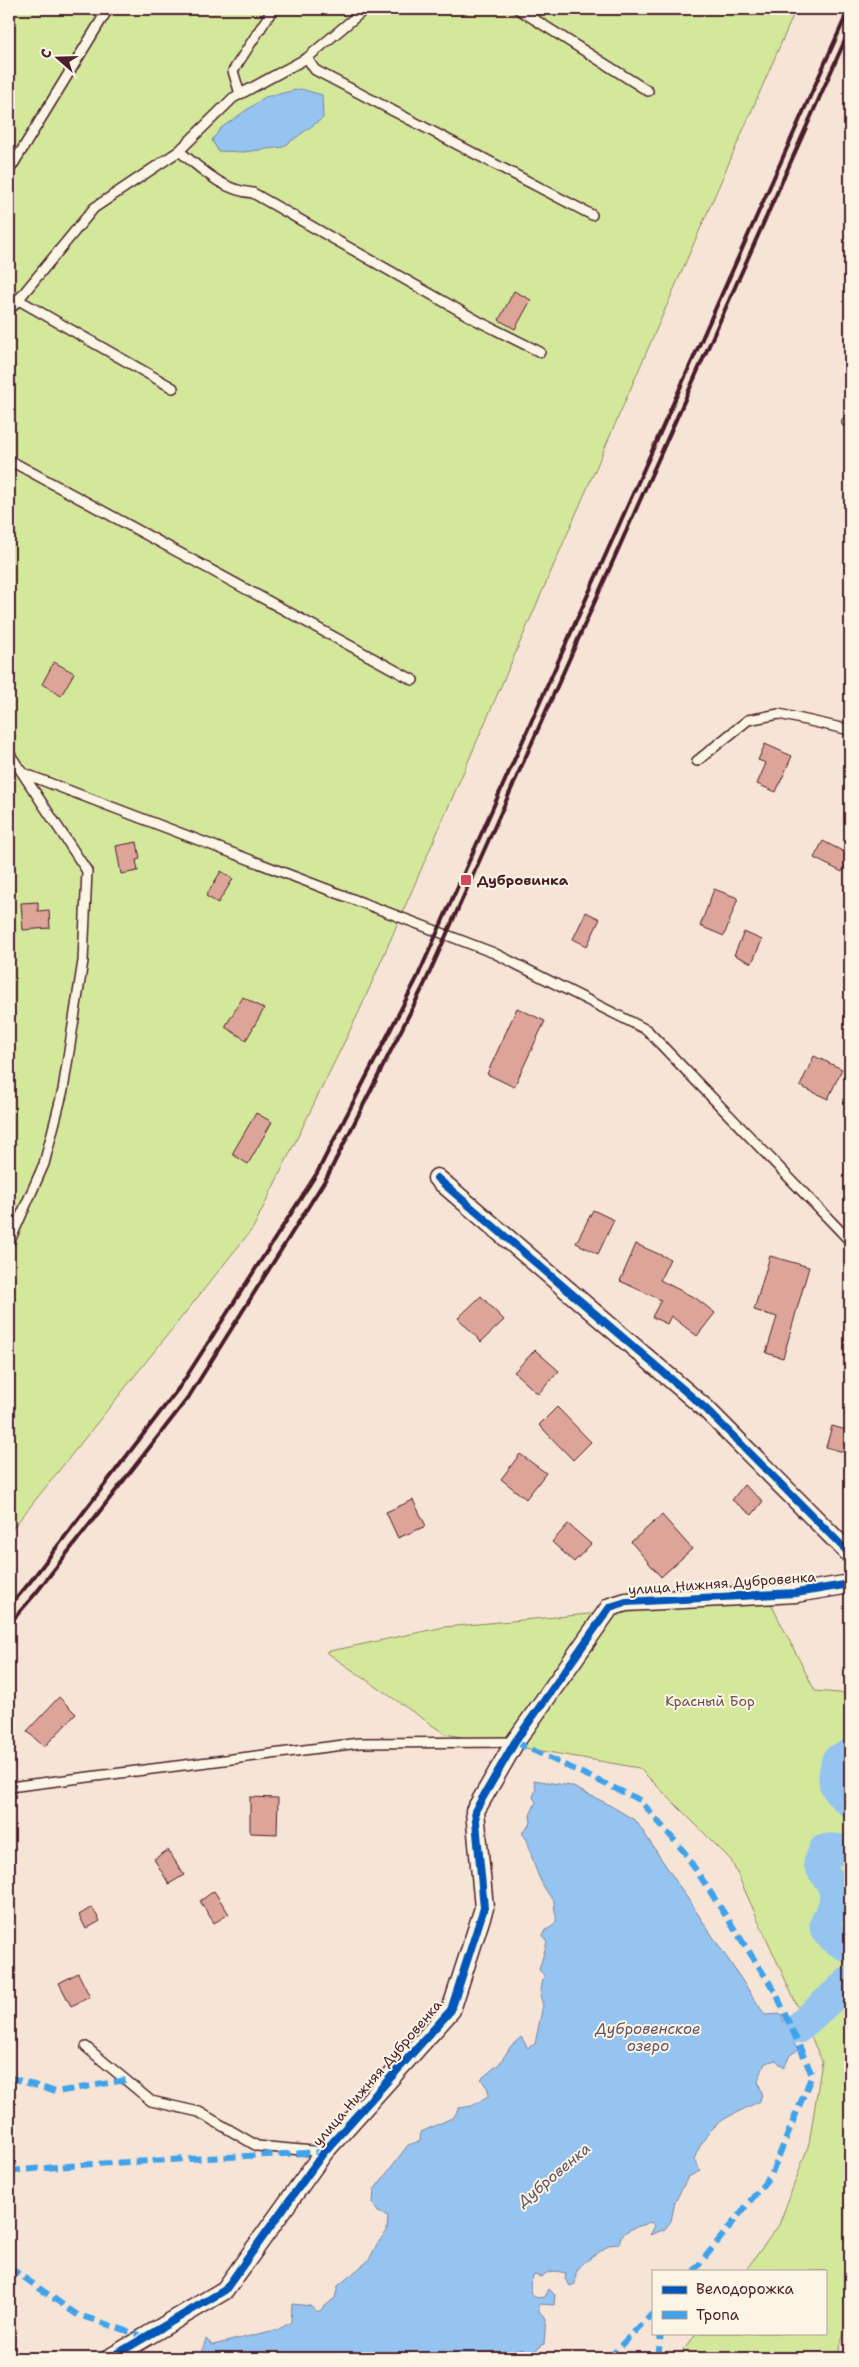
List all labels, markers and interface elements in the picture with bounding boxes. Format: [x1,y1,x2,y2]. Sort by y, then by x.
north arrow [32,32,82,82]
text: С [36,46,56,61]
place label: Дубровинка [477,871,569,889]
marker: Дубровинка [459,873,473,887]
street label: улица Нижняя Дубровенка [628,1567,817,1599]
park label: Красный Бор [665,1692,755,1710]
street label: улица Нижняя Дубровенка [309,1996,446,2150]
water label: Дубровенское озеро [595,2019,700,2056]
water label: Дубровенка [513,2139,595,2212]
legend [652,2270,826,2334]
text: Велодорожка [696,2279,795,2299]
text: Тропа [696,2305,740,2325]

